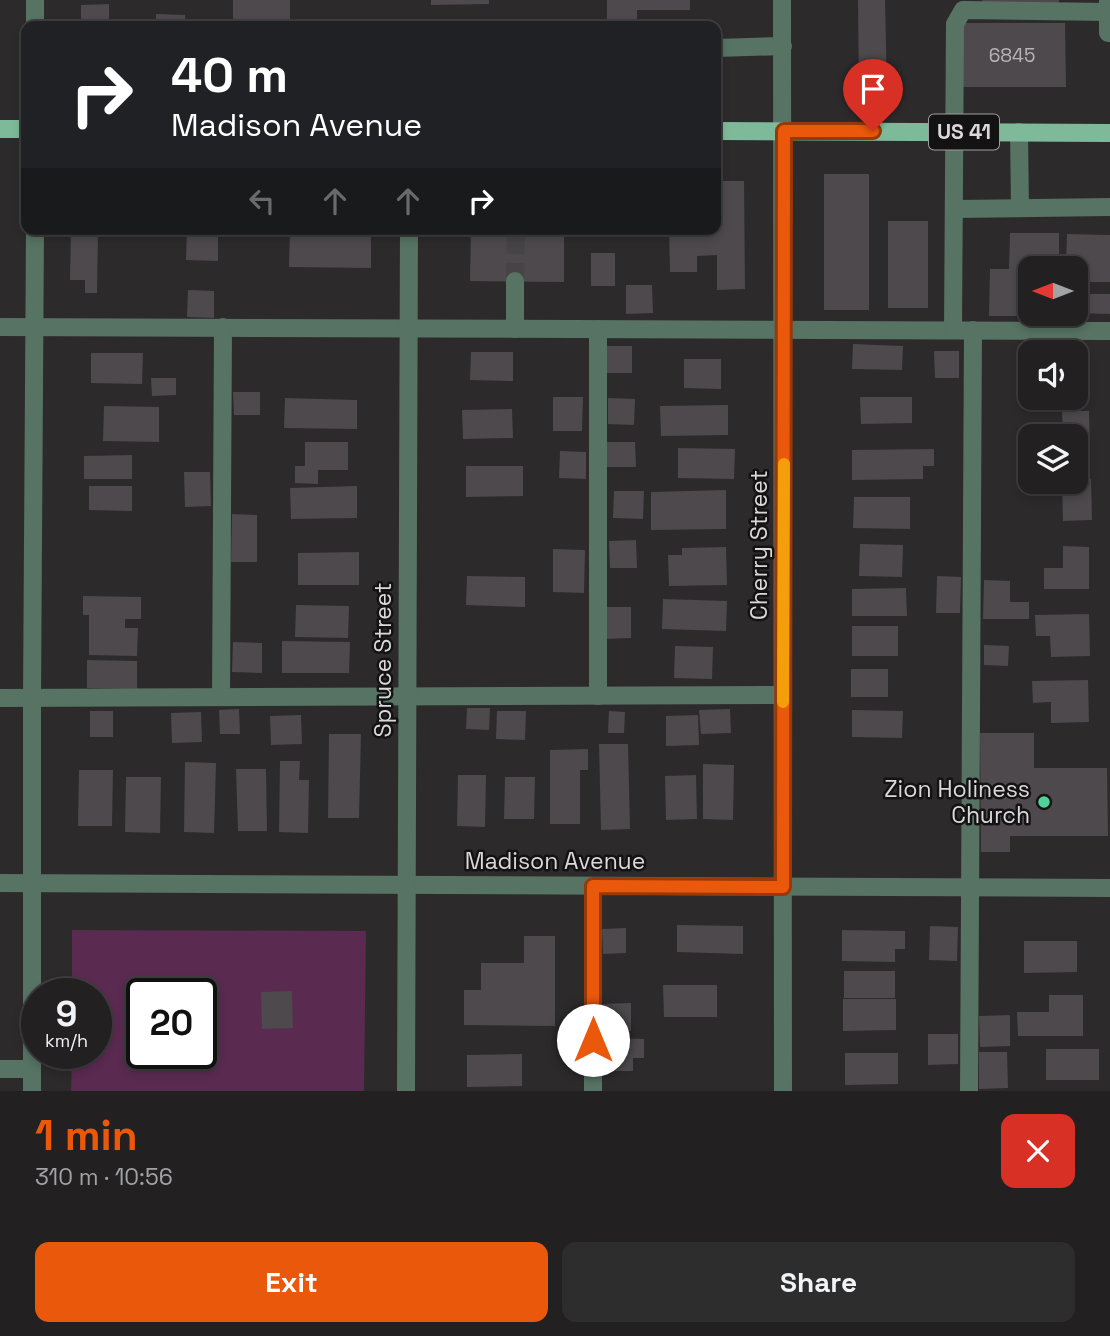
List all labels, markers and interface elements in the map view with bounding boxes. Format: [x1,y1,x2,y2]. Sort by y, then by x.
house number: 6845 [989,43,1035,68]
text: 40 m [171,44,288,106]
icon: right [56,49,147,140]
pin [843,59,903,131]
icon: arrive [854,70,892,108]
text: Madison Avenue [171,105,422,145]
road number: US 41 [929,114,999,150]
icon: left [243,182,281,220]
icon: ahead [316,182,354,220]
icon: ahead [389,182,427,220]
icon: right [462,182,500,220]
north arrow [1018,256,1088,326]
map controls [1018,256,1088,494]
button: sound [1018,340,1088,410]
button: layers [1018,424,1088,494]
street label: Cherry Street [744,470,774,620]
street label: Spruce Street [368,582,398,738]
place label: Zion Holiness Church [884,774,1030,830]
marker: Zion Holiness Church [1036,794,1052,810]
street label: Madison Avenue [465,846,645,876]
speed limit sign: 20 [126,978,217,1069]
text: 9 [56,992,77,1036]
position arrow [556,1003,630,1077]
text: km/h [45,1029,88,1052]
text: 1 min [35,1109,138,1162]
button: close [1001,1114,1075,1188]
text: 310 m · 10:56 [35,1162,173,1192]
button: Exit [35,1242,548,1322]
button: Share [562,1242,1075,1322]

